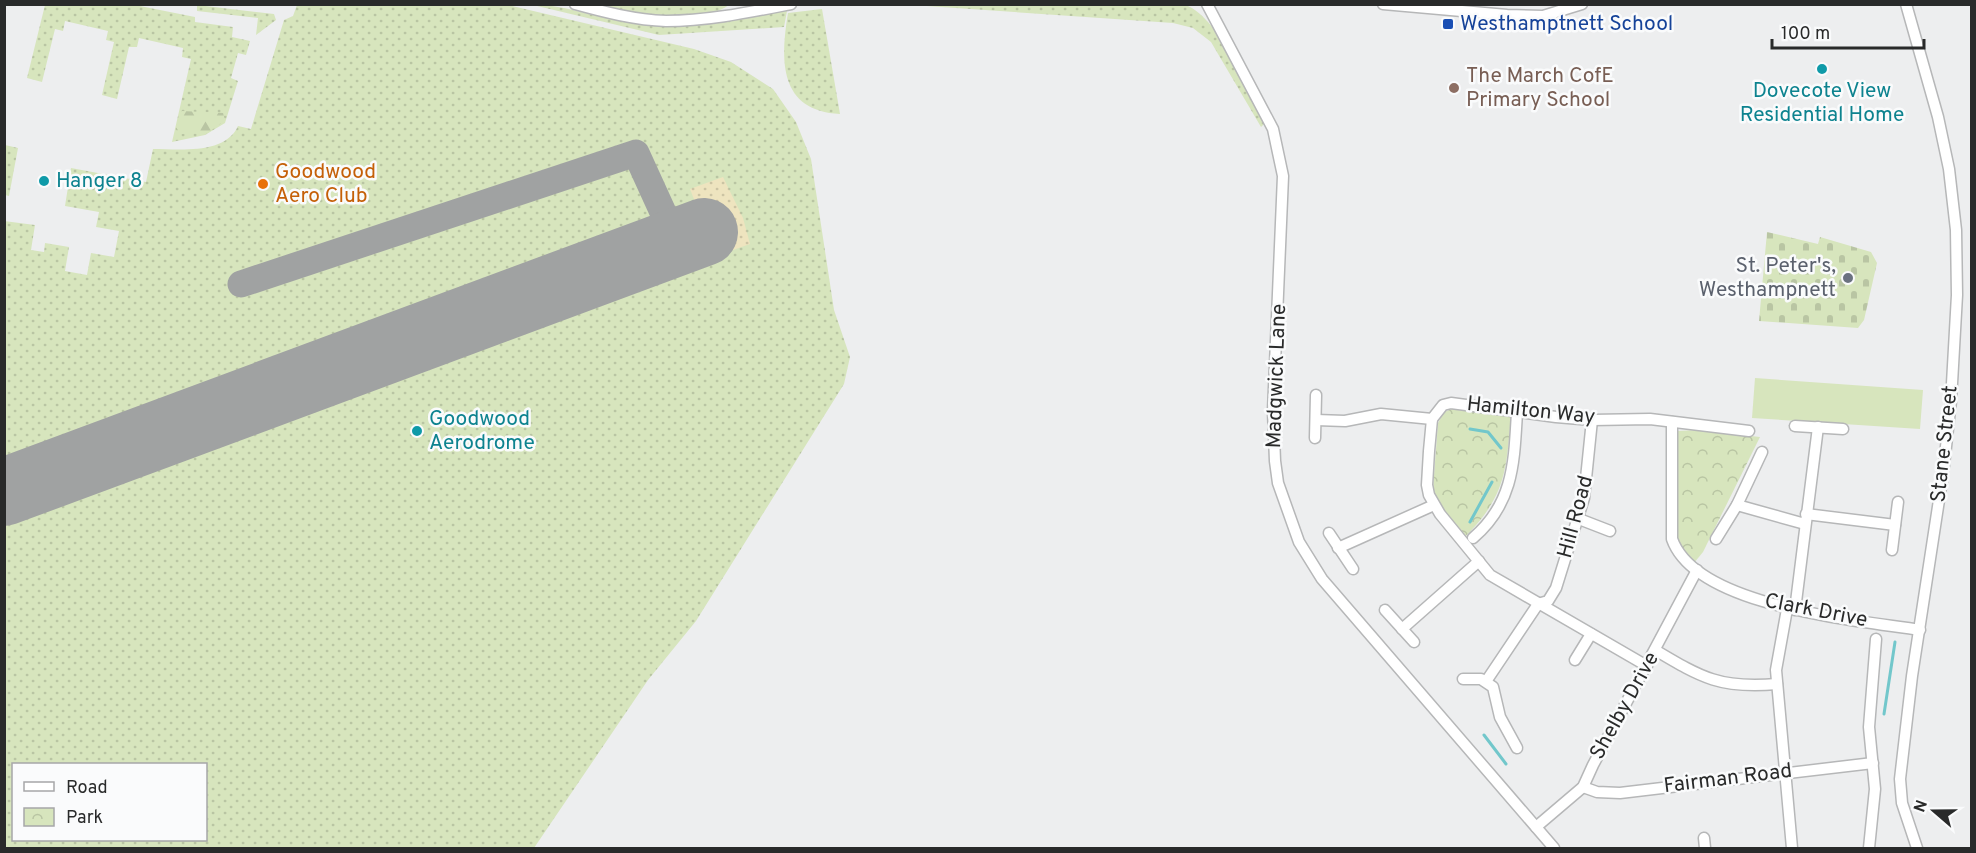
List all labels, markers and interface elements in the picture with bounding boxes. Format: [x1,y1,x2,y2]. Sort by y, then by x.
place label: Westhamptnett School [1460,11,1673,38]
scale bar [1772,12,1924,50]
marker: Westhamptnett School [1441,17,1455,31]
text: 100 m [1781,23,1830,46]
marker: Dovecote View Residential Home [1815,62,1829,76]
place label: The March CofE Primary School [1466,63,1614,114]
place label: Dovecote View Residential Home [1740,78,1904,129]
marker: The March CofE Primary School [1447,81,1461,95]
place label: Goodwood Aero Club [275,159,376,210]
place label: Hanger 8 [56,168,143,195]
marker: Hanger 8 [37,174,51,188]
marker: Goodwood Aero Club [256,177,270,191]
place label: St. Peter's, Westhampnett [1699,253,1836,304]
marker: St. Peter's, Westhampnett [1841,271,1855,285]
street label: Madgwick Lane [1261,303,1293,449]
street label: Stane Street [1925,384,1965,504]
street label: Hamilton Way [1465,391,1597,431]
place label: Goodwood Aerodrome [429,406,535,457]
marker: Goodwood Aerodrome [410,424,424,438]
street label: Hill Road [1552,473,1600,561]
street label: Clark Drive [1762,588,1870,634]
street label: Shelby Drive [1584,647,1666,765]
street label: Fairman Road [1662,758,1794,800]
legend [12,763,207,841]
text: Road [66,777,108,800]
north arrow [1904,781,1964,841]
text: N [1910,798,1933,815]
text: Park [66,807,103,830]

